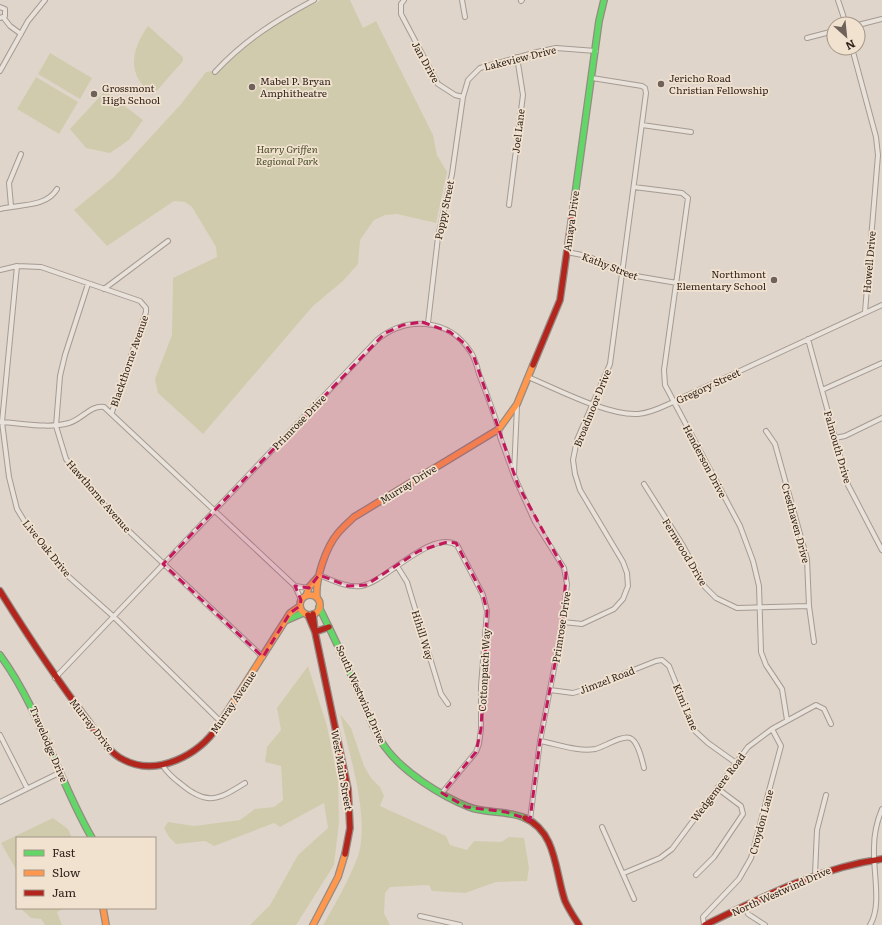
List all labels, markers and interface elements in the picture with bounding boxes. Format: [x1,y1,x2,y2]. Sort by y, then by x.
north arrow [826,16,866,56]
text: N [843,37,859,55]
street label: Jan Drive [409,38,444,85]
street label: Lakeview Drive [482,41,558,74]
place label: Jericho Road Christian Fellowship [669,70,769,97]
place label: Mabel P. Bryan Amphitheatre [260,73,331,100]
marker: Jericho Road Christian Fellowship [656,79,666,89]
place label: Grossmont High School [102,80,161,107]
marker: Mabel P. Bryan Amphitheatre [247,82,257,92]
marker: Grossmont High School [89,89,99,99]
street label: Joel Lane [507,108,528,154]
park label: Harry Griffen Regional Park [256,141,319,168]
street label: Poppy Street [430,179,457,241]
street label: Amaya Drive [559,190,582,252]
street label: Howell Drive [858,230,879,294]
street label: Kathy Street [580,248,640,283]
place label: Northmont Elementary School [676,266,767,293]
marker: Northmont Elementary School [769,275,779,285]
street label: Blackthorne Avenue [106,313,151,409]
street label: Gregory Street [673,364,742,407]
street label: Broadmoor Drive [569,367,614,449]
street label: Primrose Drive [268,391,329,453]
street label: Falmouth Drive [821,409,856,485]
street label: Henderson Drive [680,422,731,500]
street label: Hawthorne Avenue [64,456,135,535]
street label: Murray Drive [377,460,439,507]
street label: Cresthaven Drive [779,481,814,565]
street label: Fernwood Drive [659,515,712,588]
street label: Live Oak Drive [20,516,75,579]
street label: Primrose Drive [547,590,574,664]
street label: Hihill Way [409,608,438,662]
street label: Cottonpatch Way [474,628,493,712]
street label: South Westwind Drive [333,642,390,746]
street label: Jimzel Road [577,662,637,697]
street label: Murray Avenue [206,667,259,736]
street label: Kimi Lane [670,681,703,732]
street label: Murray Drive [67,695,118,755]
street label: Travelodge Drive [27,703,72,784]
street label: West Main Street [328,729,357,811]
street label: Wedgemere Road [687,749,748,824]
street label: Croydon Lane [745,788,776,856]
legend [16,837,156,909]
text: Fast [52,843,76,861]
street label: North Westwind Drive [729,862,833,919]
text: Slow [52,863,81,881]
text: Jam [52,883,77,901]

